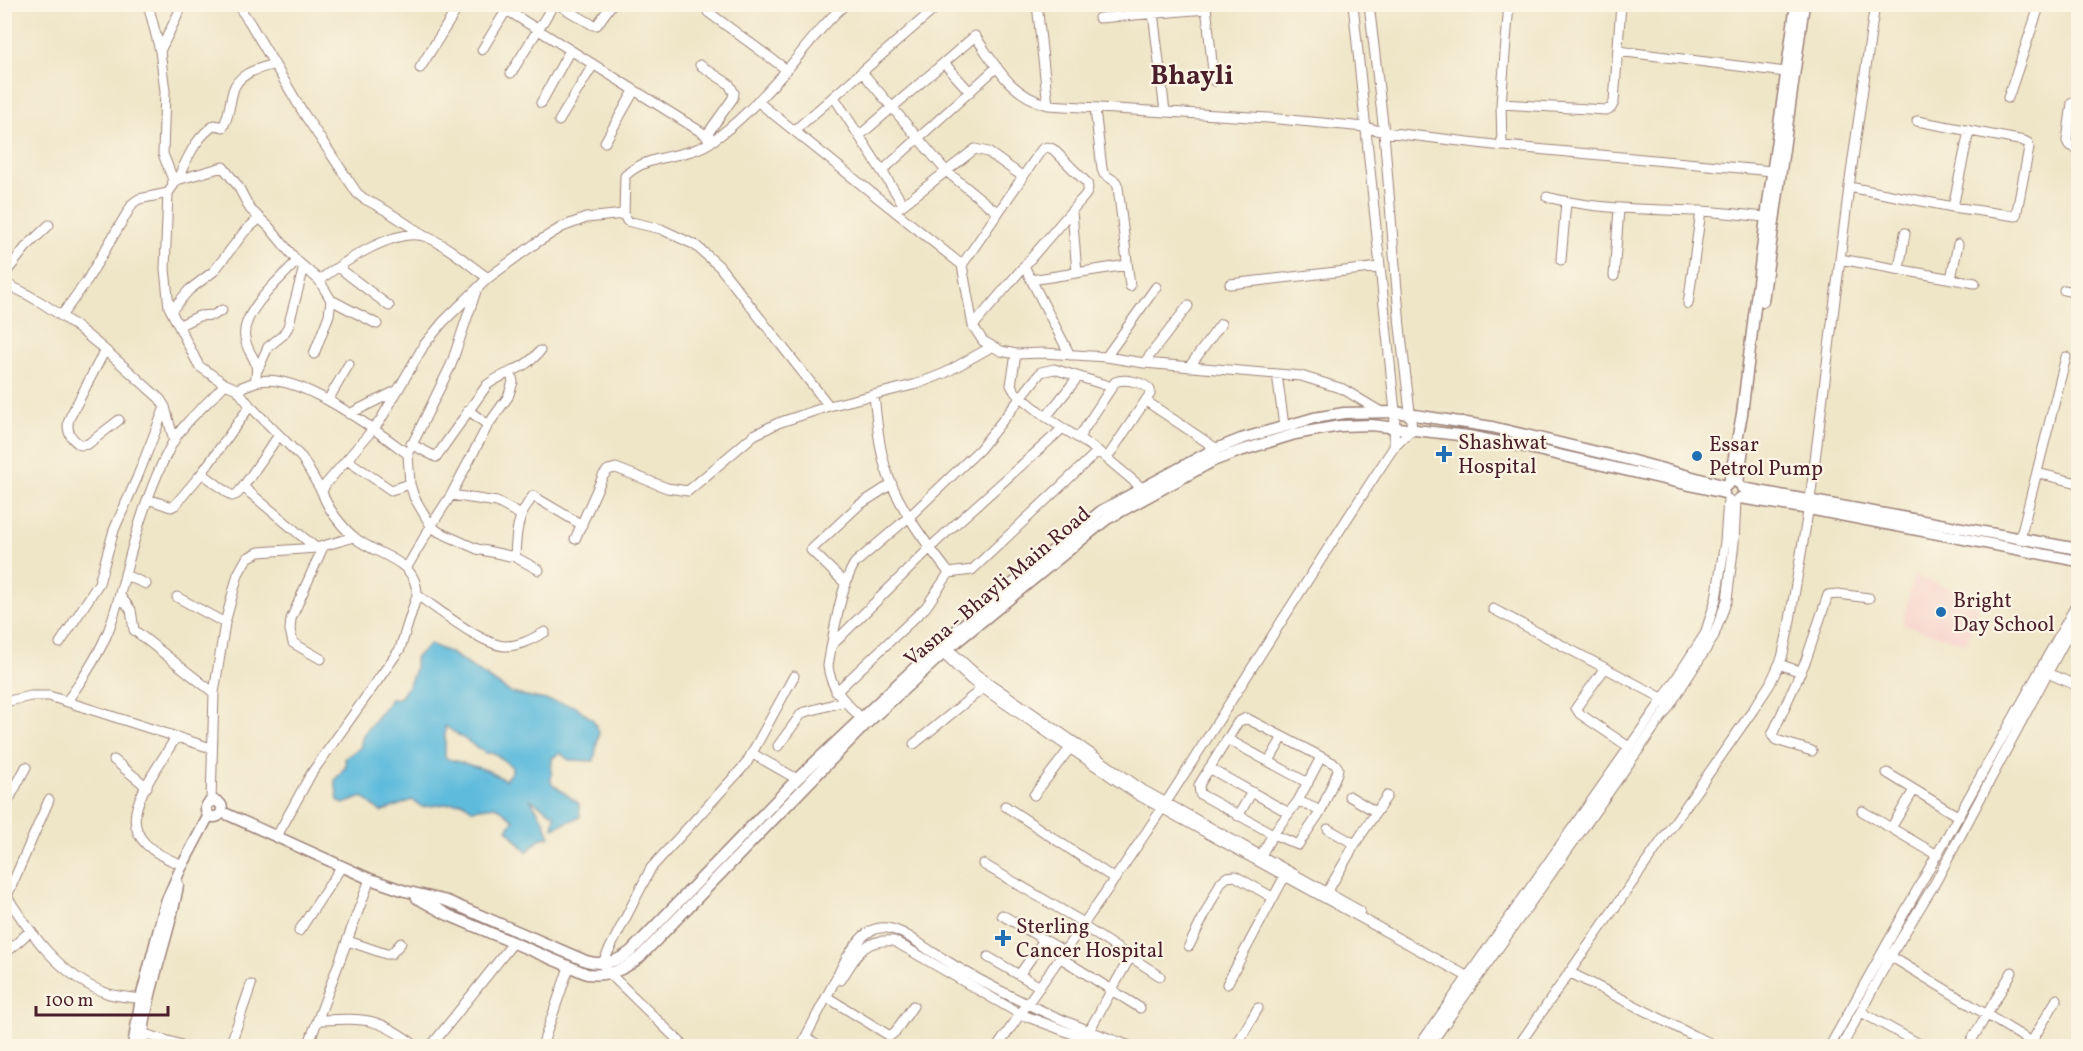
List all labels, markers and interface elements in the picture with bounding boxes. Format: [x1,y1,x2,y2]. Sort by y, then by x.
district label: Bhayli [1150,58,1234,96]
place label: Shashwat Hospital [1458,429,1547,482]
place label: Essar Petrol Pump [1709,431,1823,484]
marker: Shashwat Hospital [1435,445,1453,463]
marker: Essar Petrol Pump [1690,449,1704,463]
street label: Vasna - Bhayli Main Road [898,500,1097,674]
place label: Bright Day School [1953,587,2054,640]
marker: Bright Day School [1934,605,1948,619]
place label: Sterling Cancer Hospital [1016,913,1163,966]
marker: Sterling Cancer Hospital [994,929,1012,947]
scale bar [36,979,168,1017]
text: 100 m [45,989,94,1014]

